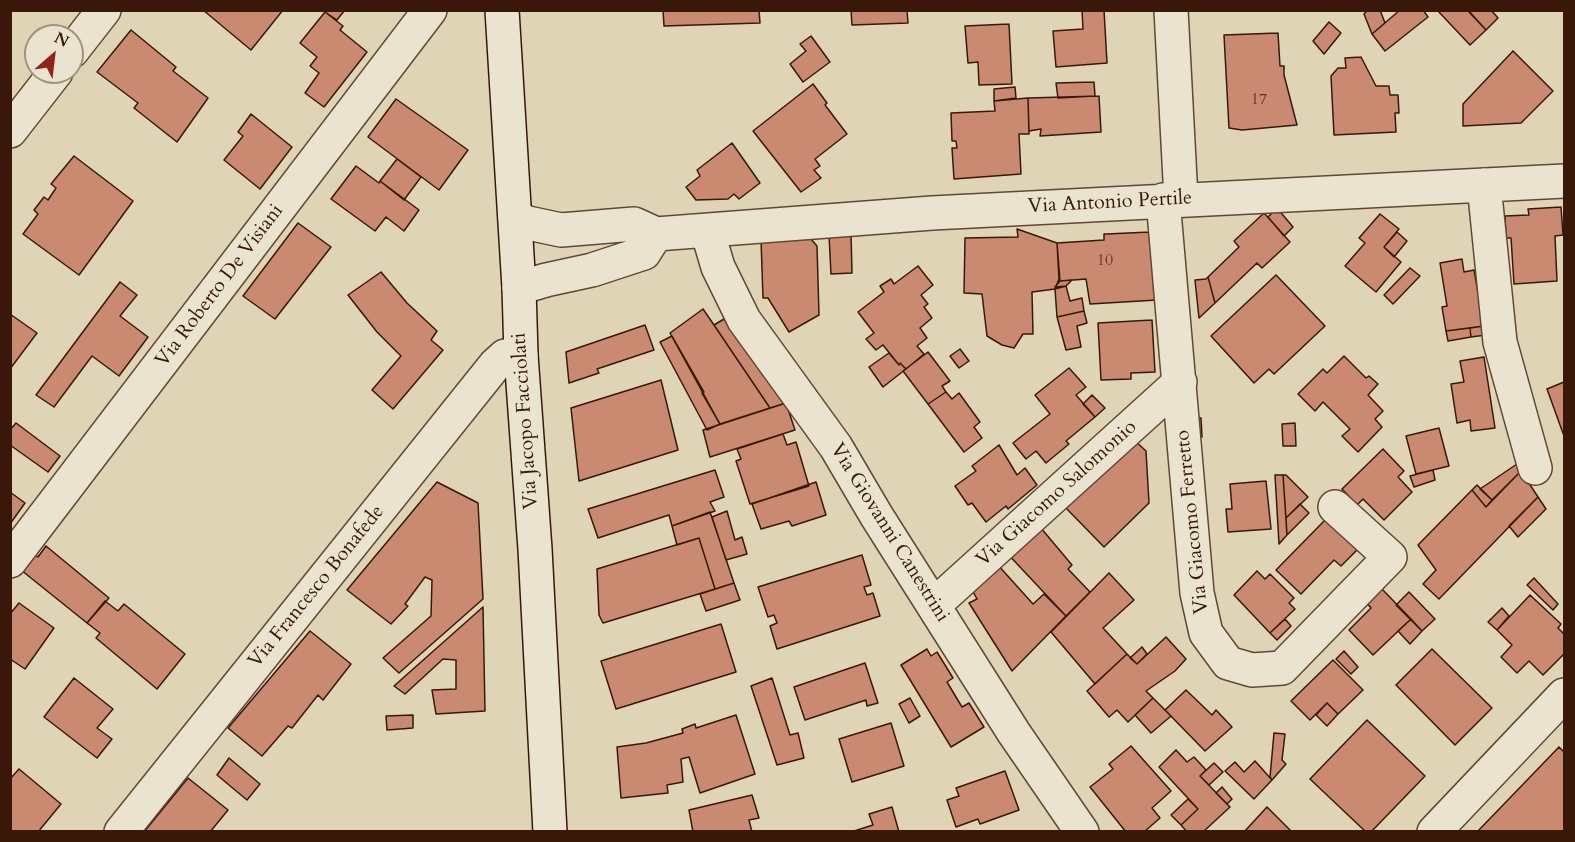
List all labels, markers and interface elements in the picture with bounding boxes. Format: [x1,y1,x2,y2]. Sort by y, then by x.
north arrow [24,24,84,84]
text: N [50,27,73,53]
house number: 17 [1251,90,1267,110]
street label: Via Antonio Pertile [1027,187,1193,219]
street label: Via Roberto De Visiani [151,200,289,372]
house number: 10 [1097,251,1113,271]
street label: Via Jacopo Facciolati [508,332,544,510]
street label: Via Giacomo Salomonio [972,416,1142,572]
street label: Via Giacomo Ferretto [1171,429,1215,615]
street label: Via Giovanni Canestrini [824,439,954,627]
street label: Via Francesco Bonafede [244,501,390,673]

